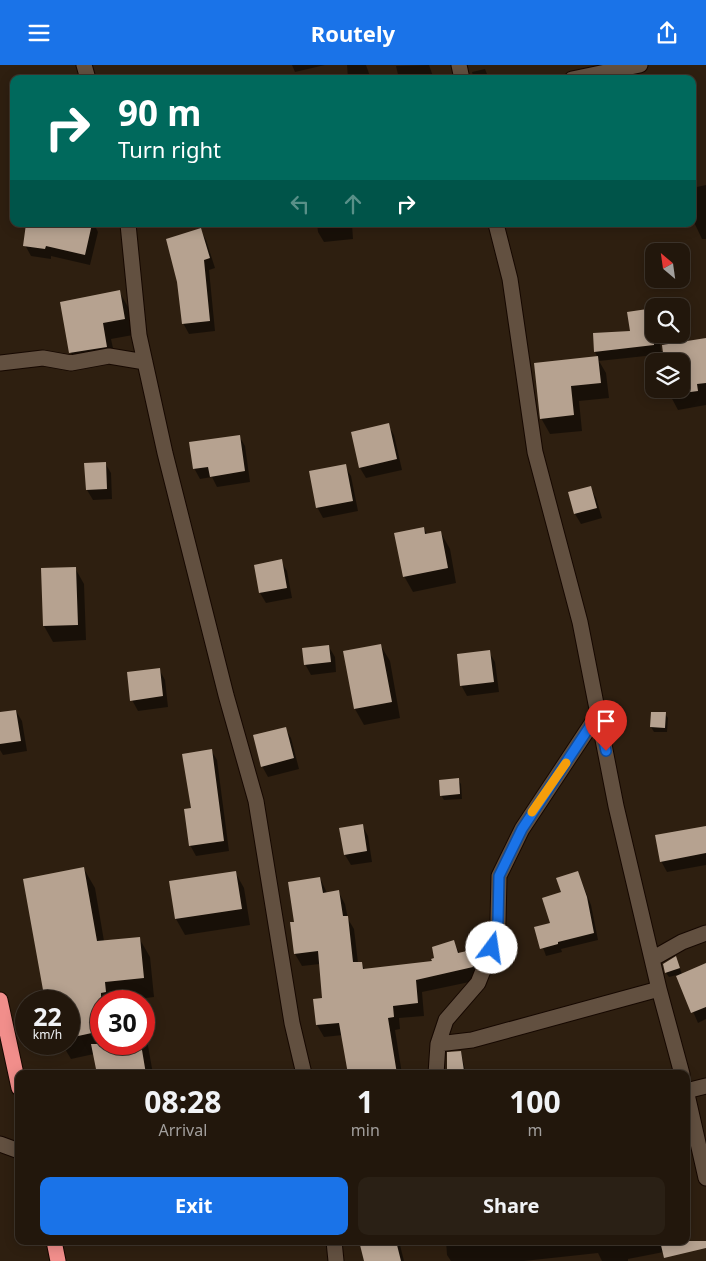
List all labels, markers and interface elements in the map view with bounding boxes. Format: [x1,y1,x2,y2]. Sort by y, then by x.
text: Routely [311,18,395,48]
icon: menu [25,19,53,47]
icon: share [653,19,681,47]
text: 90 m [118,89,201,136]
icon: right [35,95,100,160]
text: Turn right [118,134,221,164]
icon: left [286,190,314,218]
icon: ahead [339,190,367,218]
icon: right [392,190,420,218]
north arrow [645,243,690,287]
map controls [645,243,690,398]
button: search [645,298,690,343]
button: layers [645,353,690,398]
pin [585,700,627,751]
icon: arrive [592,707,620,735]
position arrow [465,921,517,973]
speed limit sign: 30 [90,990,155,1055]
text: 22 [33,999,62,1033]
text: km/h [33,1026,62,1043]
text: 08:28 [144,1081,221,1122]
text: 1 [357,1081,374,1122]
text: 100 [509,1081,561,1122]
text: Arrival [158,1119,207,1141]
text: min [351,1119,380,1141]
text: m [527,1119,542,1141]
button: Exit [40,1177,348,1235]
button: Share [358,1177,665,1235]

